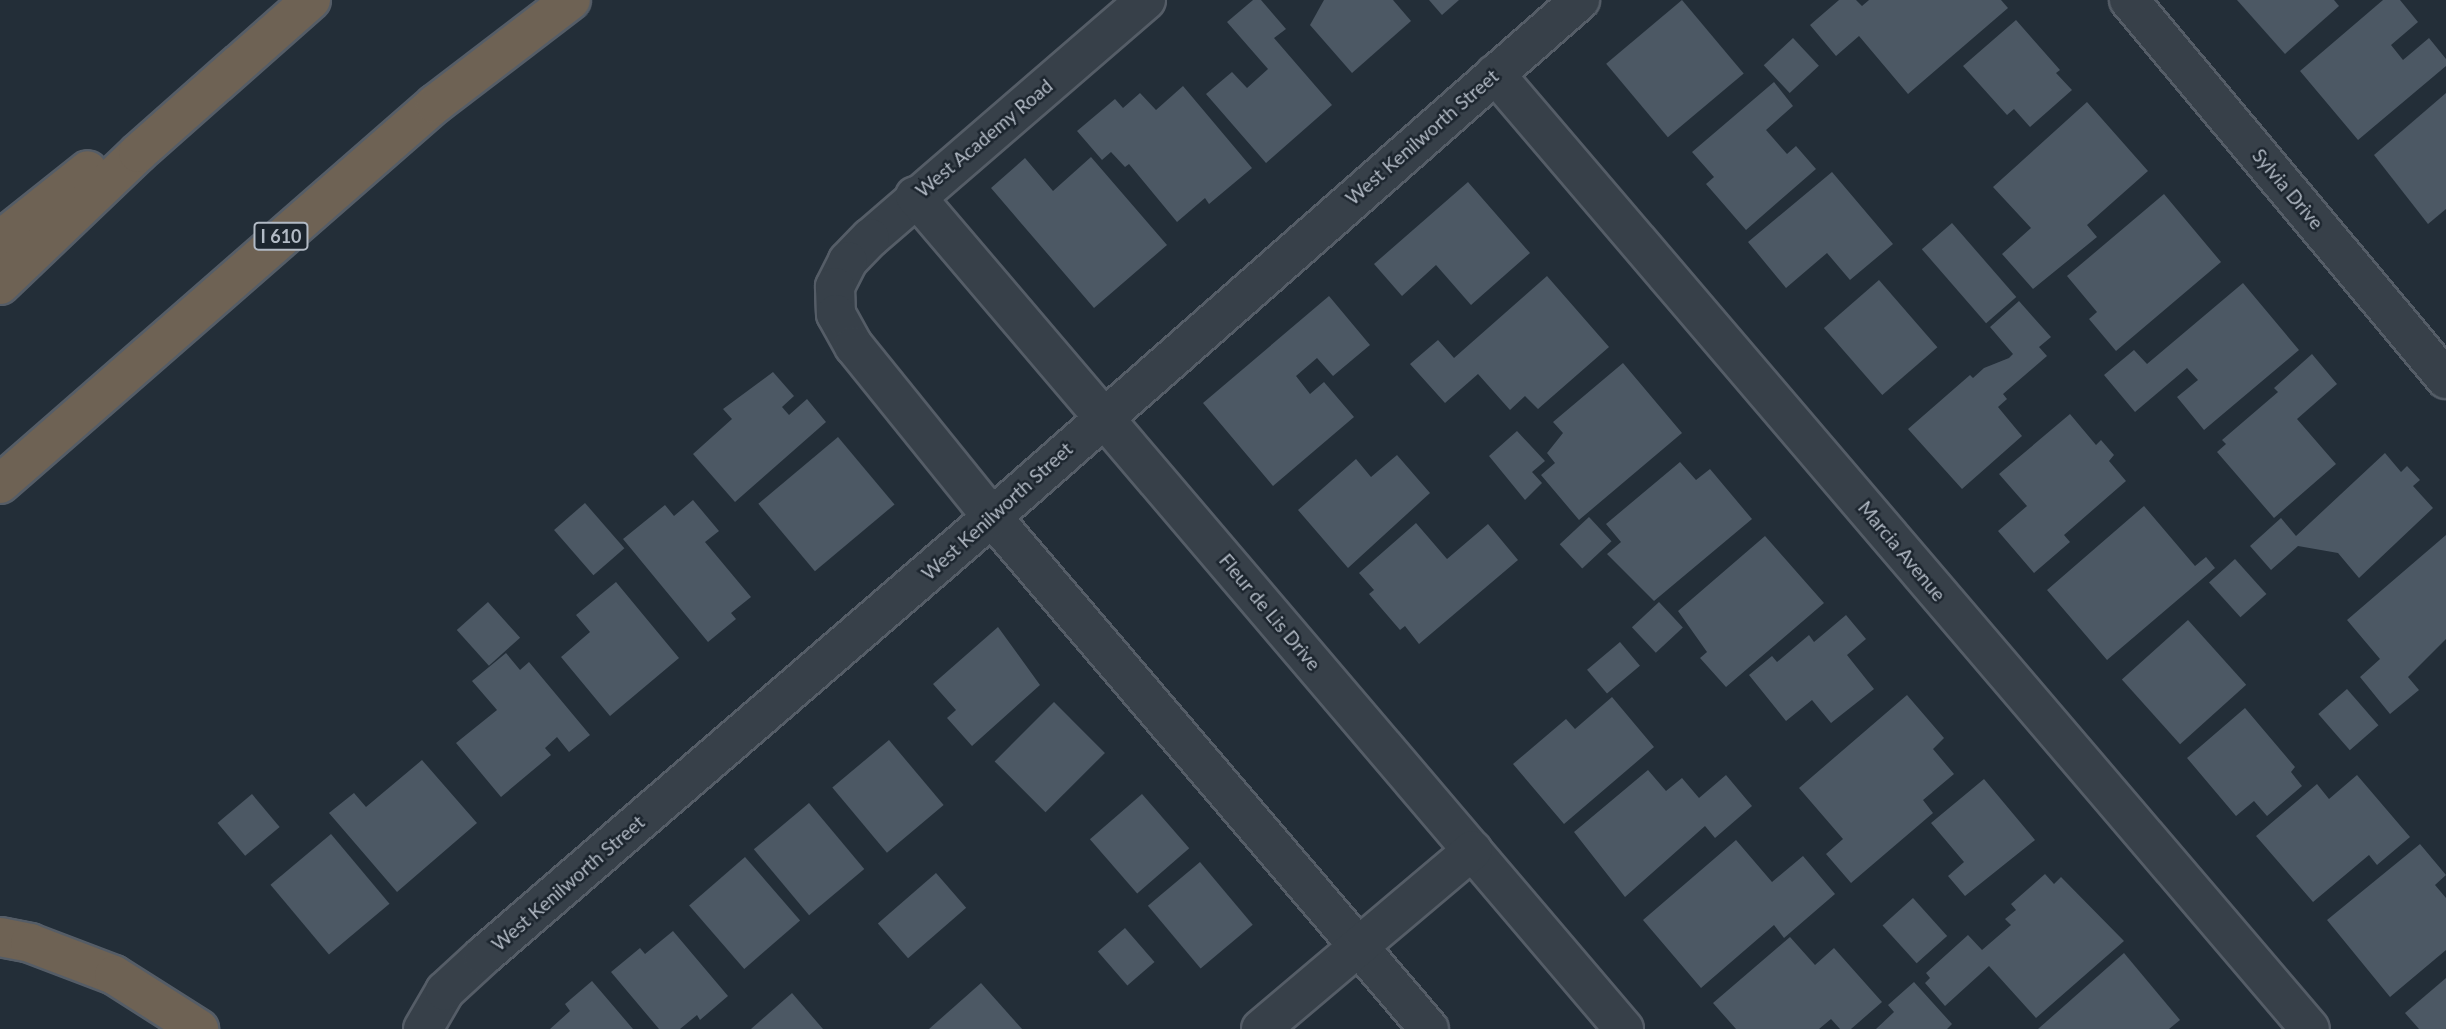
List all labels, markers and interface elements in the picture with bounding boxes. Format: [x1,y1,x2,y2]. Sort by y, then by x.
street label: West Kenilworth Street [1341,64,1503,210]
street label: West Academy Road [911,74,1057,202]
street label: Sylvia Drive [2248,144,2328,234]
road number: I 610 [253,222,309,250]
street label: West Kenilworth Street [917,437,1077,585]
street label: Marcia Avenue [1853,496,1951,606]
street label: Fleur de Lis Drive [1214,549,1326,675]
street label: West Kenilworth Street [487,810,649,956]

